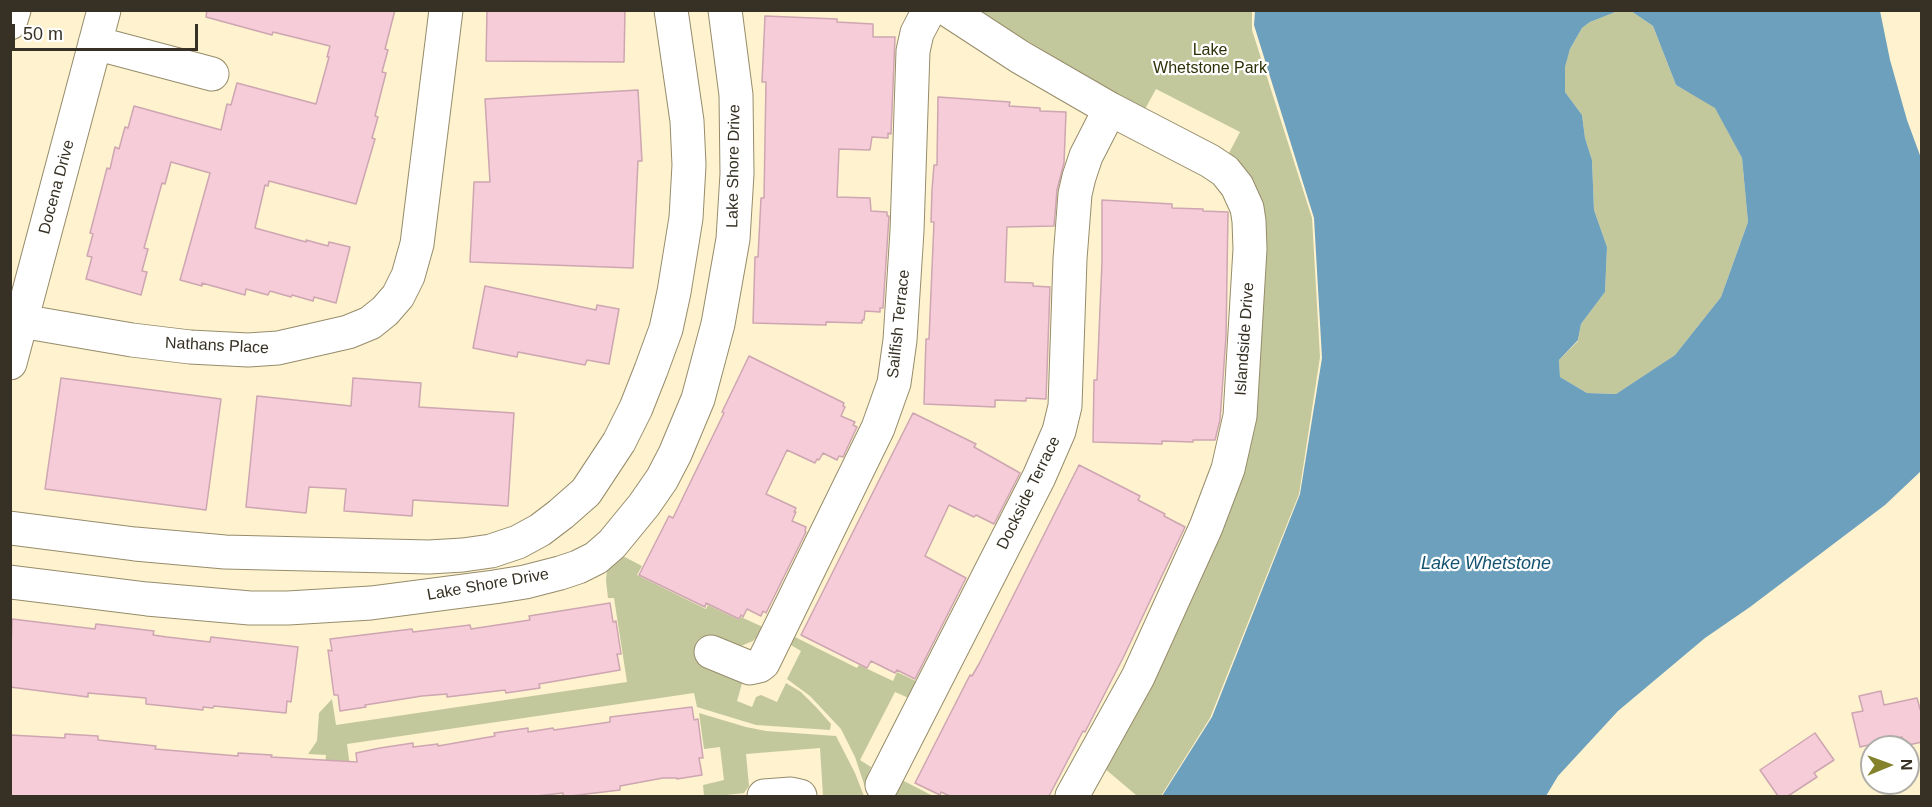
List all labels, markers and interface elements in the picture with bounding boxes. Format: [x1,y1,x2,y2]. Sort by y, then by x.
scale bar [15,12,201,50]
text: 50 m [23,24,63,44]
park label: Lake Whetstone Park [1153,41,1267,79]
street label: Lake Shore Drive [723,104,745,228]
street label: Docena Drive [35,138,79,236]
street label: Sailfish Terrace [884,269,914,379]
street label: Islandside Drive [1231,282,1259,396]
street label: Nathans Place [165,334,269,358]
street label: Dockside Terrace [993,433,1065,553]
water label: Lake Whetstone [1421,553,1551,575]
street label: Lake Shore Drive [425,565,551,605]
north arrow [1860,735,1920,795]
text: N [1898,759,1915,771]

